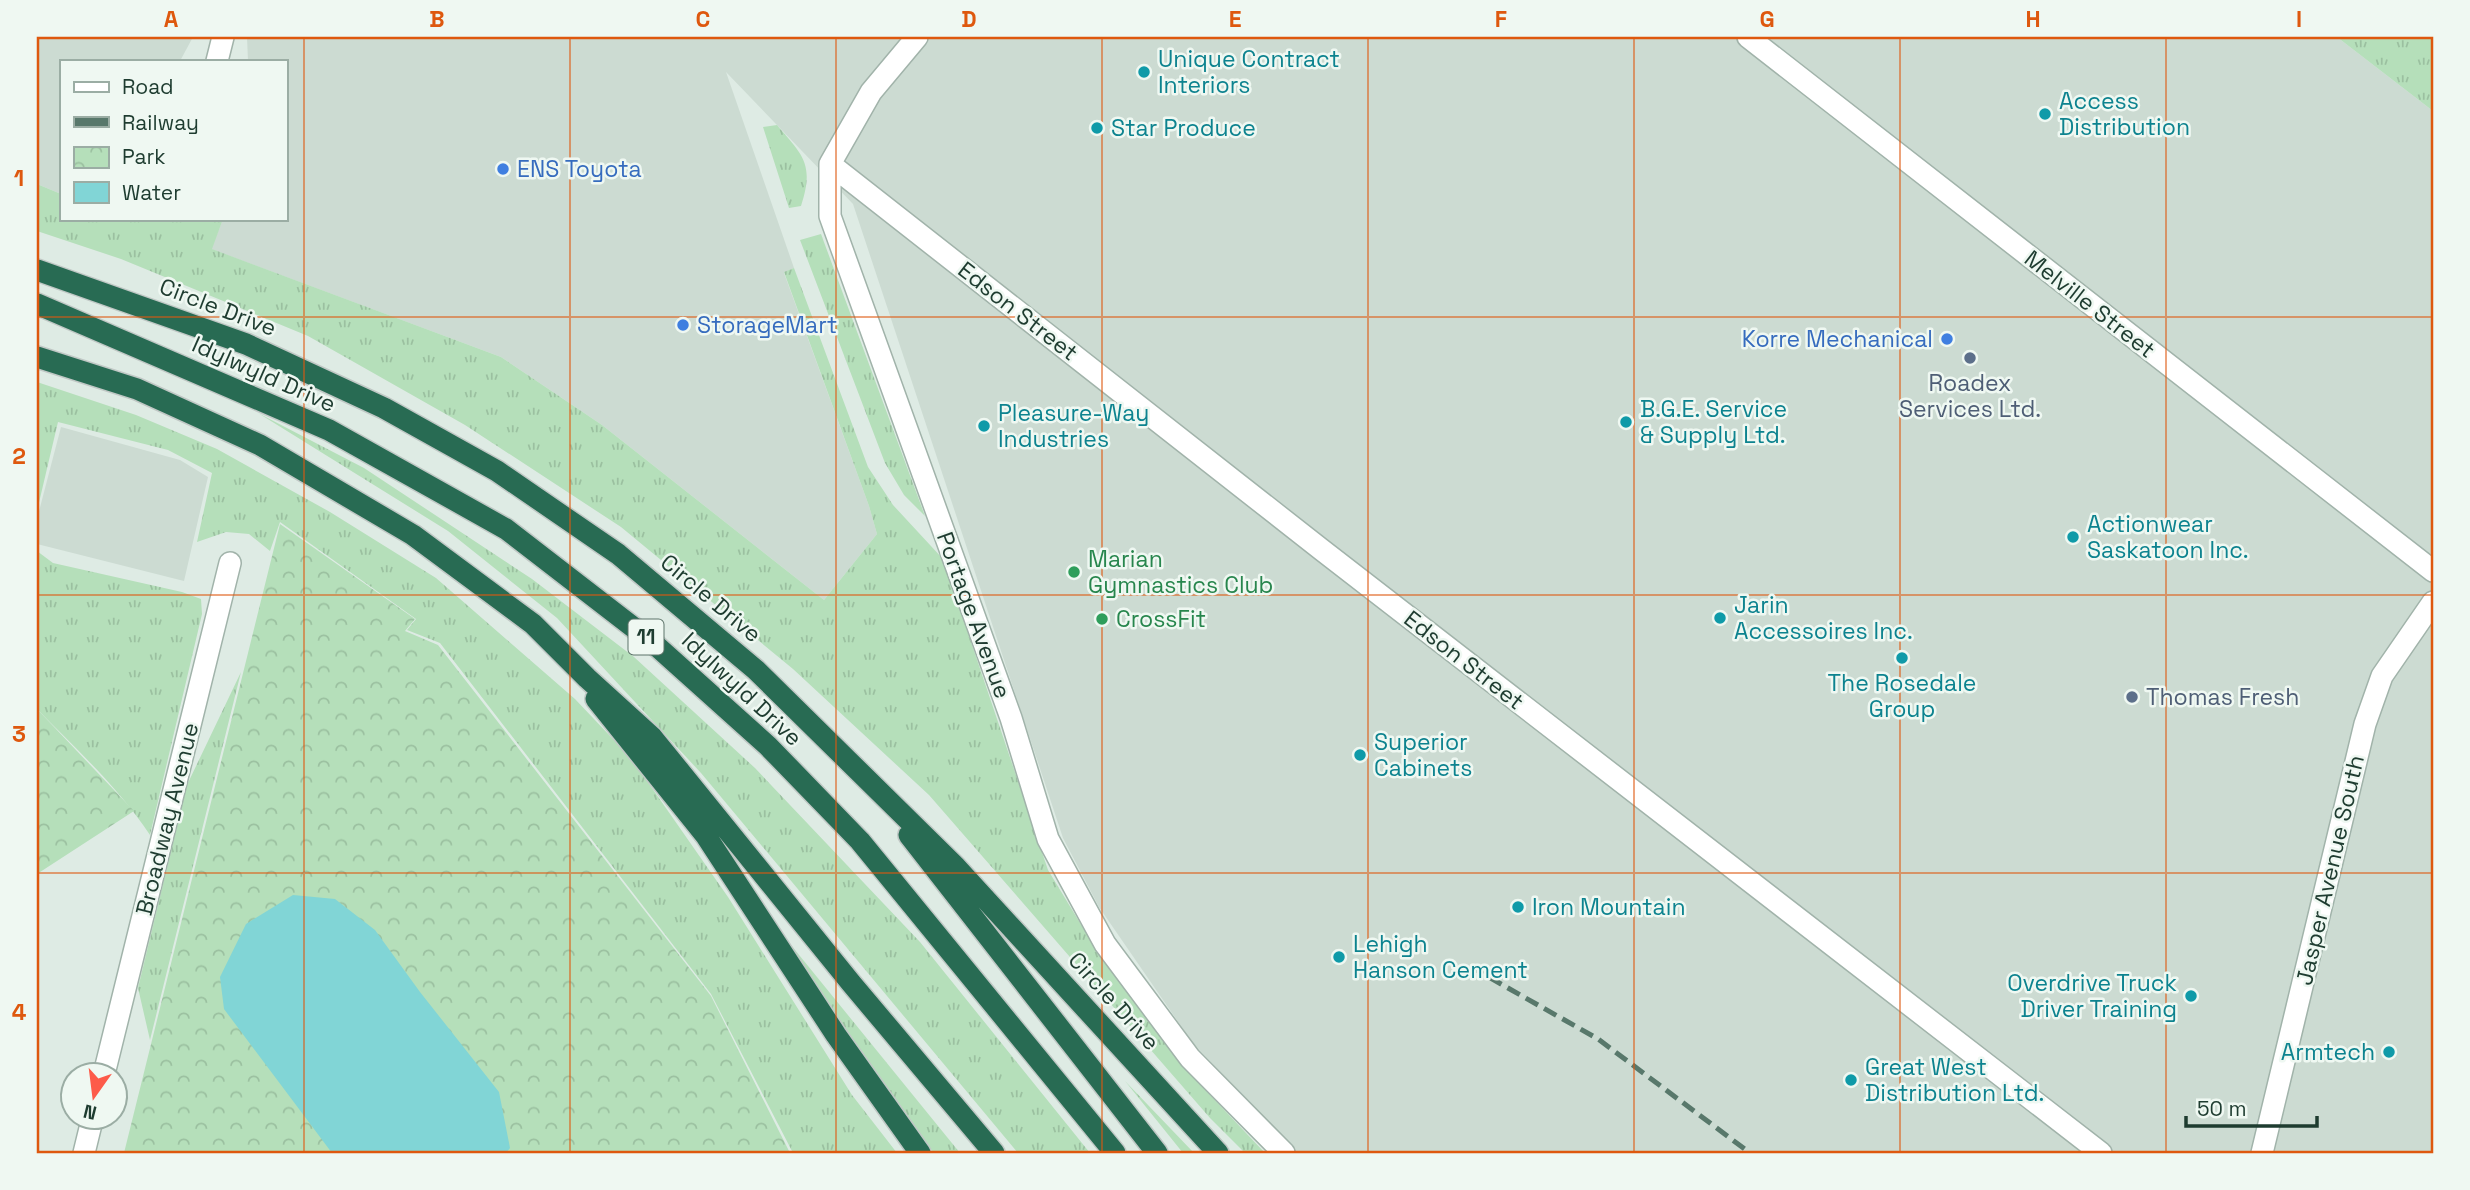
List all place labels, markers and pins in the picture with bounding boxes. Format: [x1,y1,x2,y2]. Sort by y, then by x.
place label: Unique Contract Interiors [1158,44,1340,100]
marker: Unique Contract Interiors [1136,64,1152,80]
place label: Access Distribution [2059,86,2190,142]
marker: Access Distribution [2037,106,2053,122]
place label: Star Produce [1111,113,1256,143]
marker: Star Produce [1089,120,1105,136]
place label: ENS Toyota [517,154,642,184]
marker: ENS Toyota [495,161,511,177]
place label: StorageMart [697,310,837,340]
marker: StorageMart [675,317,691,333]
place label: Korre Mechanical [1742,324,1933,354]
marker: Korre Mechanical [1939,331,1955,347]
marker: Roadex Services Ltd. [1962,350,1978,366]
place label: Roadex Services Ltd. [1899,368,2041,424]
place label: B.G.E. Service & Supply Ltd. [1640,394,1787,450]
place label: Pleasure-Way Industries [998,398,1149,454]
marker: B.G.E. Service & Supply Ltd. [1618,414,1634,430]
marker: Pleasure-Way Industries [976,418,992,434]
place label: Actionwear Saskatoon Inc. [2087,509,2249,565]
marker: Actionwear Saskatoon Inc. [2065,529,2081,545]
place label: Marian Gymnastics Club [1088,544,1273,600]
marker: Marian Gymnastics Club [1066,564,1082,580]
place label: Jarin Accessoires Inc. [1734,590,1913,646]
place label: CrossFit [1116,604,1206,634]
marker: Jarin Accessoires Inc. [1712,610,1728,626]
marker: CrossFit [1094,611,1110,627]
marker: The Rosedale Group [1894,650,1910,666]
place label: The Rosedale Group [1828,668,1976,724]
place label: Thomas Fresh [2146,682,2299,712]
marker: Thomas Fresh [2124,689,2140,705]
place label: Superior Cabinets [1374,727,1472,783]
marker: Superior Cabinets [1352,747,1368,763]
place label: Iron Mountain [1532,892,1686,922]
marker: Iron Mountain [1510,899,1526,915]
place label: Lehigh Hanson Cement [1353,929,1528,985]
marker: Lehigh Hanson Cement [1331,949,1347,965]
place label: Overdrive Truck Driver Training [2007,968,2177,1024]
marker: Overdrive Truck Driver Training [2183,988,2199,1004]
place label: Armtech [2281,1037,2375,1067]
marker: Armtech [2381,1044,2397,1060]
place label: Great West Distribution Ltd. [1865,1052,2044,1108]
marker: Great West Distribution Ltd. [1843,1072,1859,1088]

